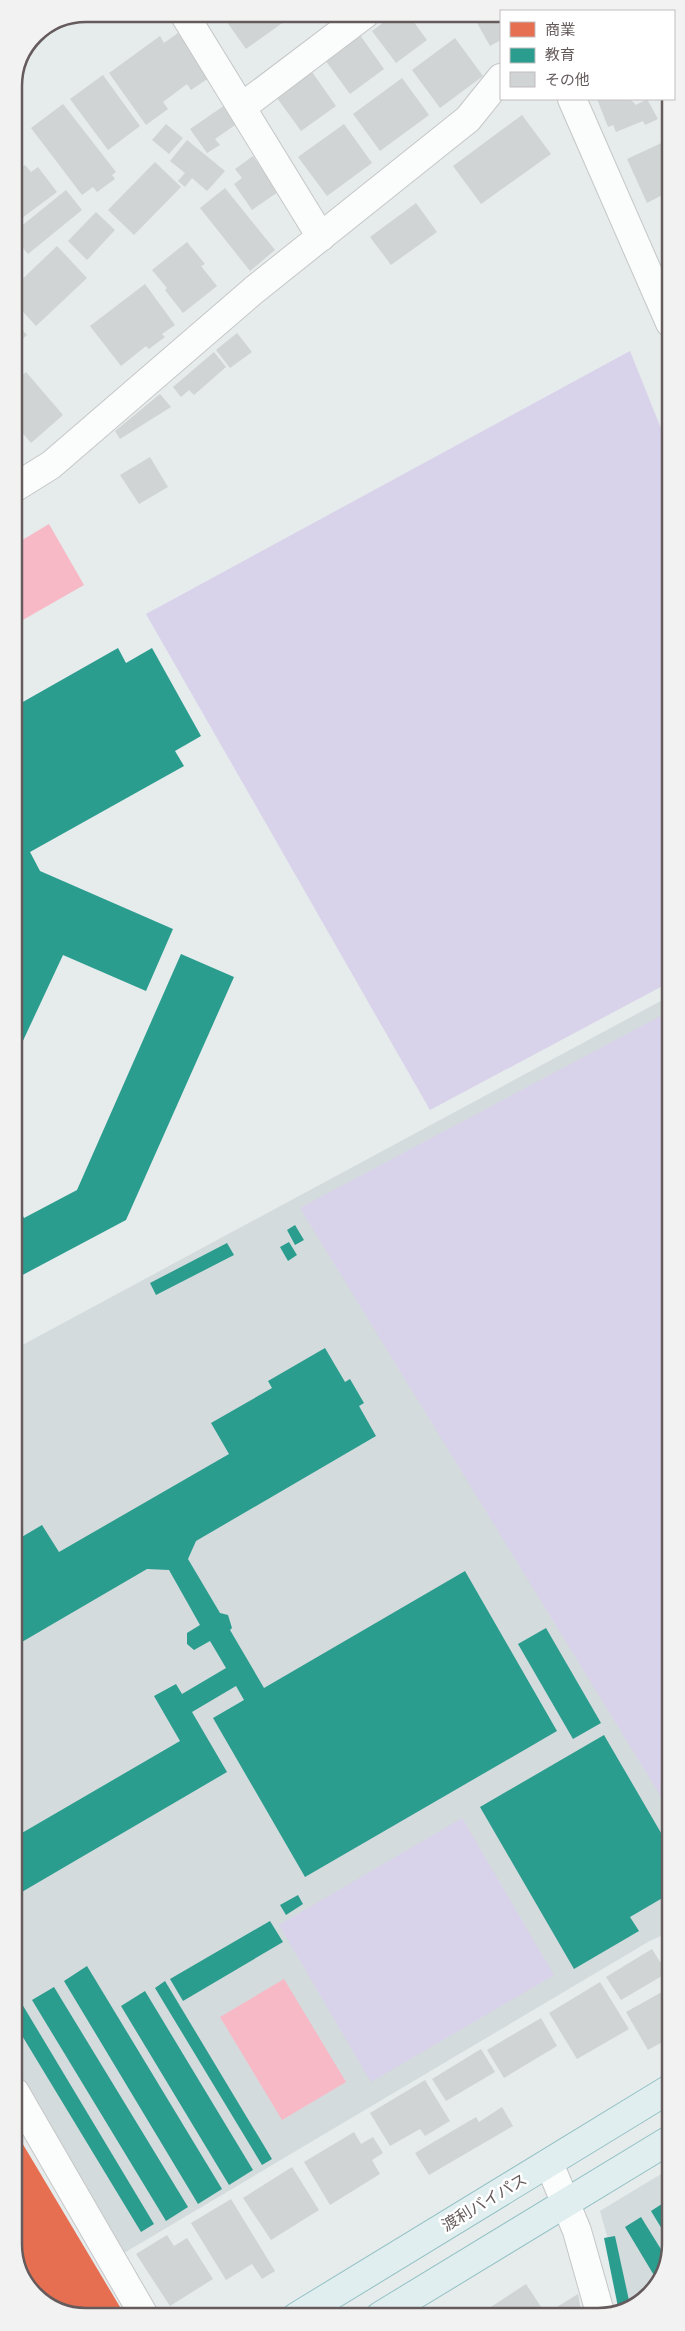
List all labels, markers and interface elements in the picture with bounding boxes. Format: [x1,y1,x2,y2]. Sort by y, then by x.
legend [500,10,675,100]
text: 商業 [545,19,575,39]
text: 教育 [545,44,575,64]
text: その他 [545,69,590,89]
street label: 渡利バイパス [437,2168,531,2236]

